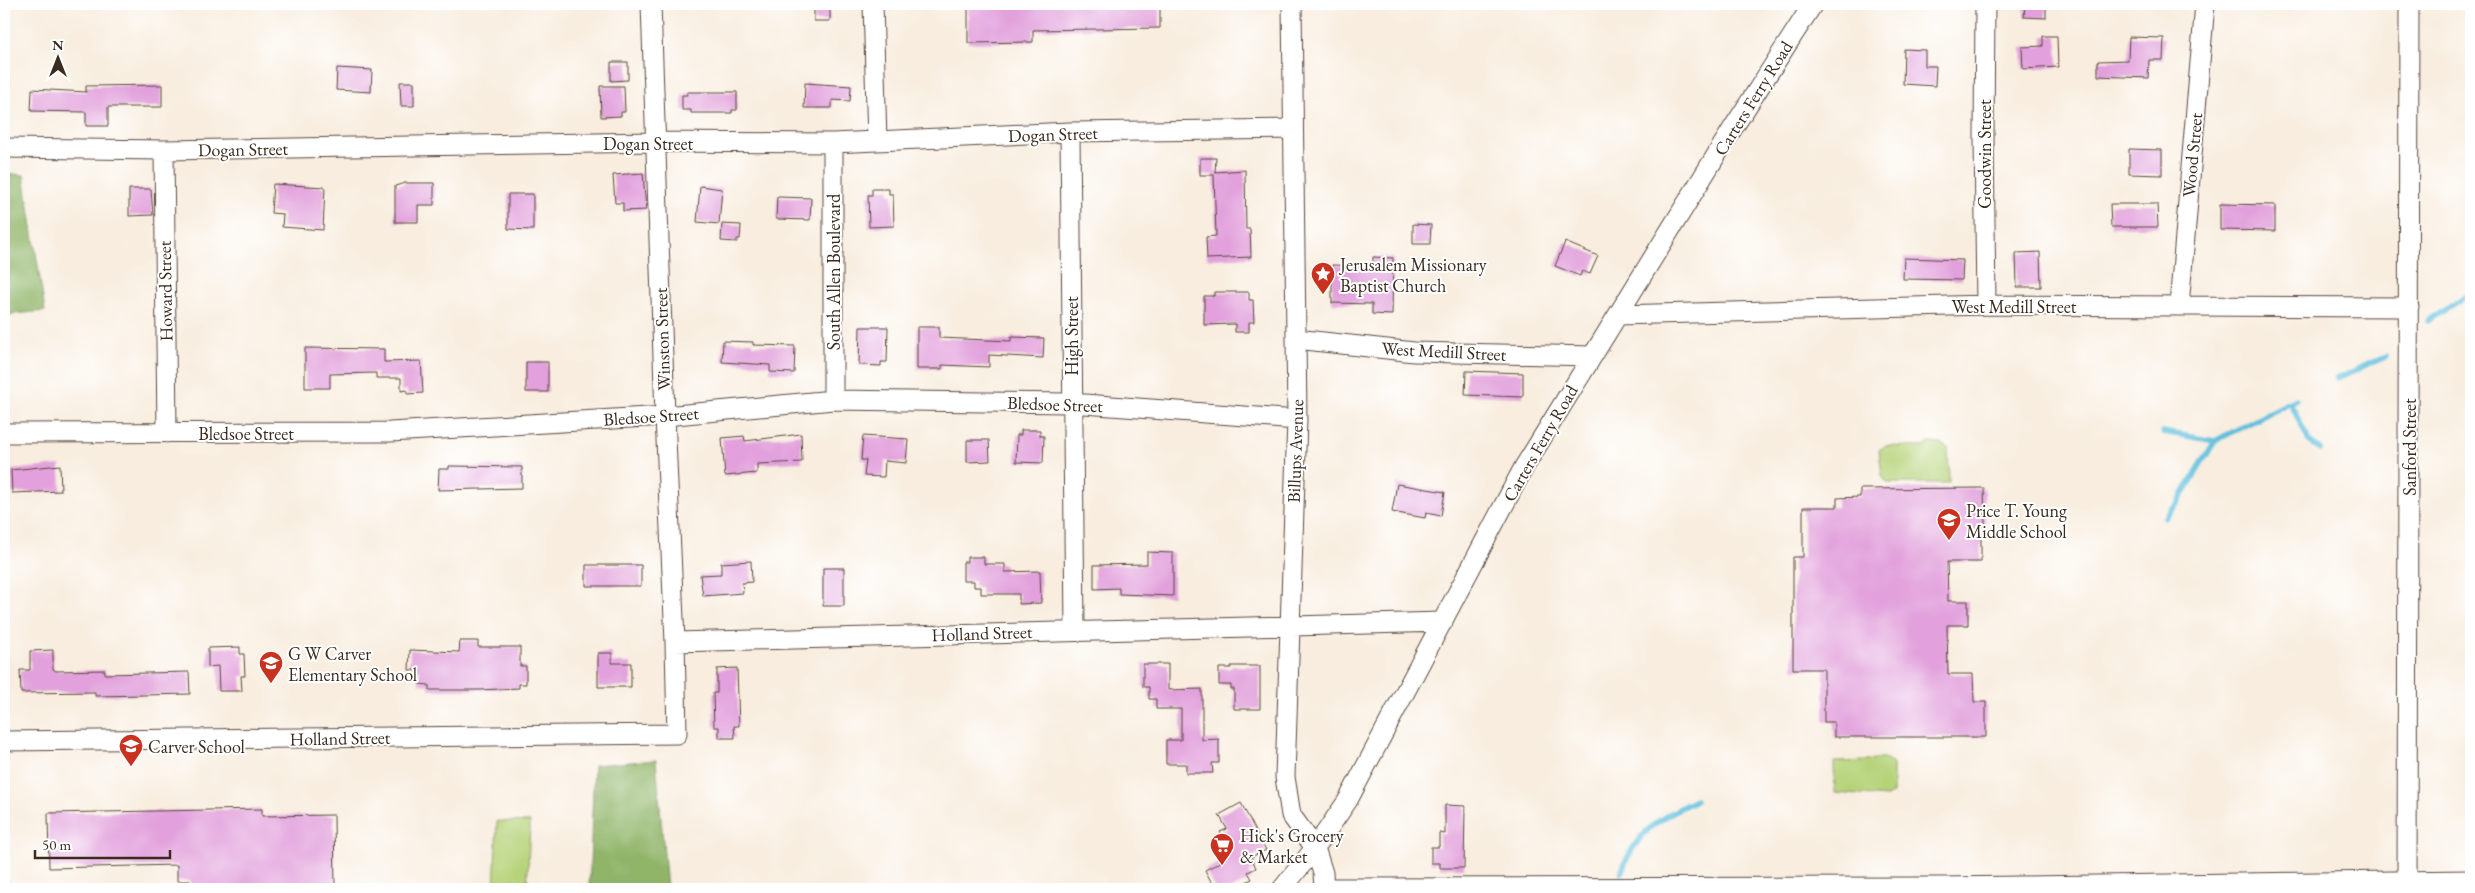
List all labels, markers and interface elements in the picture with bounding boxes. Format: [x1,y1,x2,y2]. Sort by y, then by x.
north arrow [32,32,82,82]
text: N [52,36,64,54]
street label: Carters Ferry Road [1709,36,1798,160]
street label: Goodwin Street [1973,99,1996,209]
street label: Wood Street [2177,111,2207,198]
street label: Dogan Street [1008,121,1099,147]
street label: Dogan Street [603,132,693,155]
street label: Dogan Street [198,137,289,161]
street label: South Allen Boulevard [822,193,845,350]
street label: Howard Street [153,240,177,342]
place label: Jerusalem Missionary Baptist Church [1338,253,1487,297]
place icon: Jerusalem Missionary Baptist Church [1310,261,1336,295]
street label: Winston Street [649,287,675,391]
street label: West Medill Street [1952,295,2077,318]
street label: High Street [1060,296,1083,376]
street label: West Medill Street [1381,336,1507,366]
street label: Carters Ferry Road [1497,380,1583,505]
street label: Bledsoe Street [1007,391,1104,417]
street label: Sanford Street [2398,398,2421,496]
street label: Billups Avenue [1282,399,1308,503]
street label: Bledsoe Street [602,401,700,431]
street label: Bledsoe Street [198,422,294,445]
place label: Price T. Young Middle School [1966,499,2067,543]
school or university icon: Price T. Young Middle School [1936,507,1962,541]
street label: Holland Street [931,620,1033,646]
place label: G W Carver Elementary School [288,642,417,686]
school or university icon: G W Carver Elementary School [258,650,284,684]
street label: Holland Street [289,726,391,750]
school or university icon: Carver School [118,733,144,767]
place label: Carver School [148,735,245,758]
place label: Hick's Grocery & Market [1240,824,1344,868]
scale bar [35,828,170,860]
supermarket icon: Hick's Grocery & Market [1209,832,1235,866]
text: 50 m [42,835,71,854]

